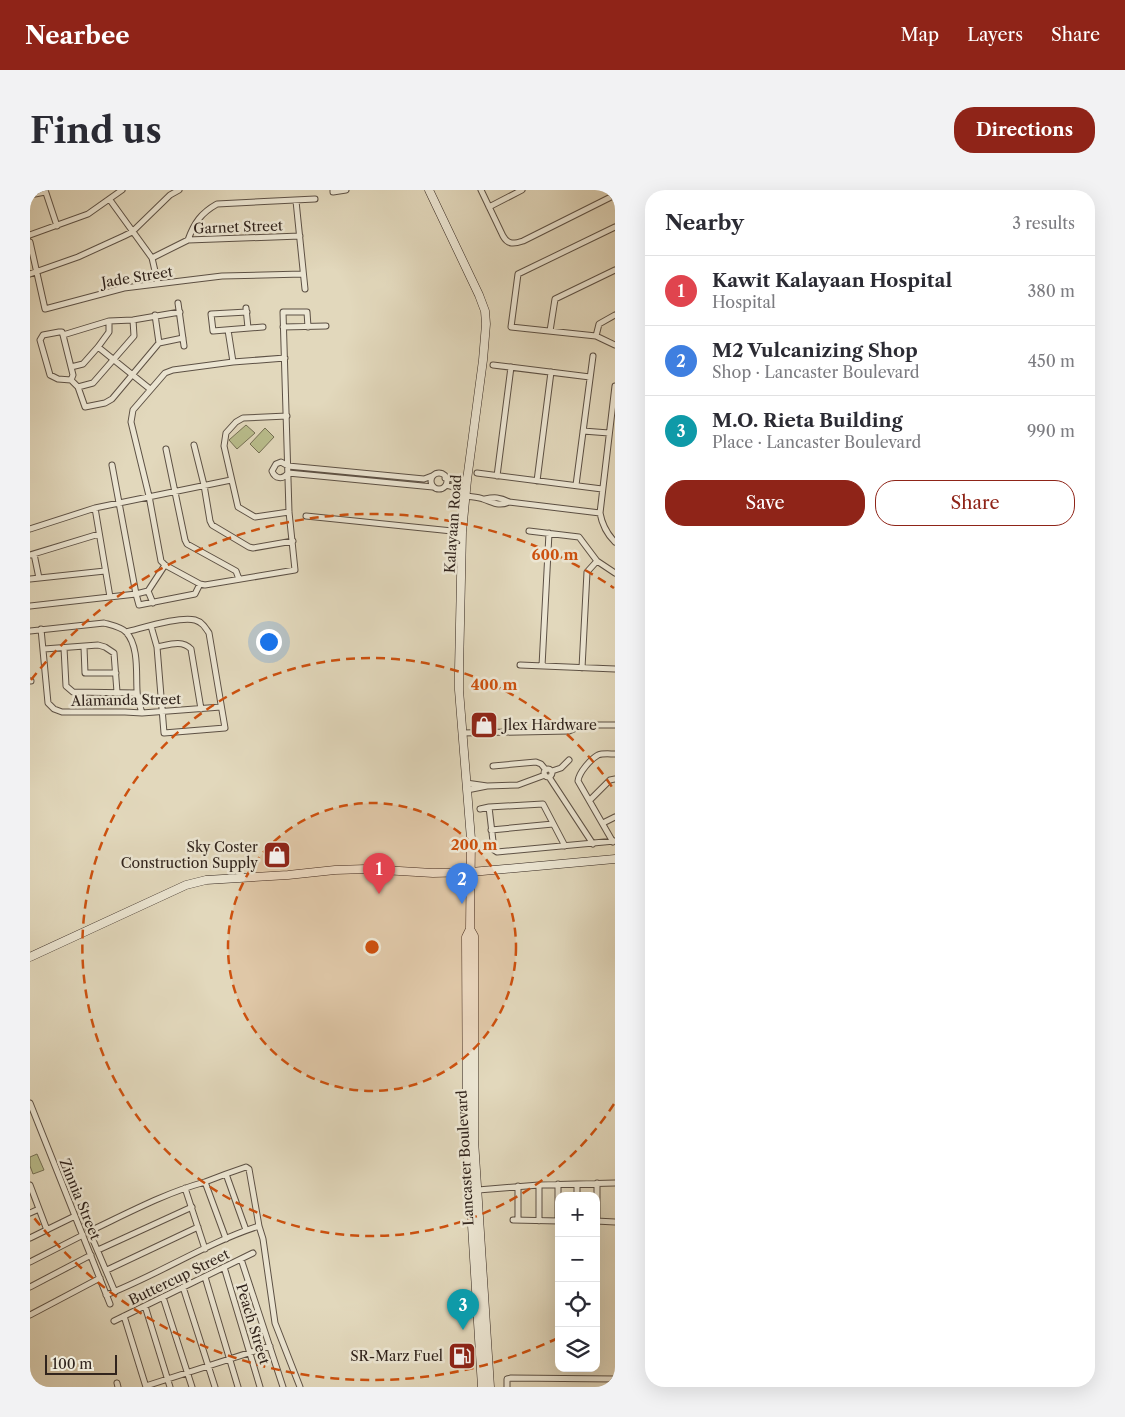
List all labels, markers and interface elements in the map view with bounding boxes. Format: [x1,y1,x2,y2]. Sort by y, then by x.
text: Nearbee [25,21,130,50]
text: Map [901,24,939,46]
text: Layers [967,24,1023,46]
text: Share [1051,24,1100,46]
button: Directions [954,107,1095,153]
text: Find us [30,109,162,152]
text: Nearby [665,210,744,235]
text: 3 results [1012,213,1075,233]
street label: Garnet Street [193,216,283,238]
street label: Jade Street [98,262,174,292]
text: Kawit Kalayaan Hospital [712,269,952,292]
text: 1 [677,281,685,301]
text: 380 m [1027,281,1075,301]
text: Hospital [712,292,776,312]
text: M2 Vulcanizing Shop [712,339,918,362]
text: 2 [676,351,686,371]
text: 450 m [1028,351,1075,371]
text: Shop · Lancaster Boulevard [712,362,919,382]
text: M.O. Rieta Building [712,409,903,432]
text: 3 [676,421,686,441]
text: 990 m [1027,421,1075,441]
text: Place · Lancaster Boulevard [712,432,921,452]
street label: Kalayaan Road [441,474,465,574]
button: Save [665,480,865,526]
button: Share [875,480,1075,526]
text: 600 m [532,545,578,564]
your location [256,629,282,655]
text: 400 m [471,675,517,694]
street label: Alamanda Street [70,690,181,710]
shop icon: Jlex Hardware [469,710,499,740]
place label: Jlex Hardware [501,716,597,734]
text: 200 m [451,835,497,854]
place label: Sky Coster Construction Supply [121,838,258,872]
shop icon: Sky Coster Construction Supply [262,840,292,870]
pin: 1 [363,853,395,894]
pin: 2 [446,863,478,904]
centre of rings [363,938,381,956]
street label: Lancaster Boulevard [452,1089,478,1226]
street label: Zinnia Street [56,1156,104,1242]
map controls [555,1192,600,1372]
button: + [555,1192,600,1237]
button: − [555,1237,600,1282]
street label: Buttercup Street [126,1245,232,1309]
street label: Peach Street [232,1281,274,1367]
button: locate [555,1282,600,1327]
pin: 3 [447,1289,479,1330]
button: layers [555,1327,600,1372]
fuel station icon: SR-Marz Fuel [447,1341,477,1371]
place label: SR-Marz Fuel [350,1347,443,1365]
scale bar [45,1352,118,1375]
text: 100 m [52,1355,92,1373]

